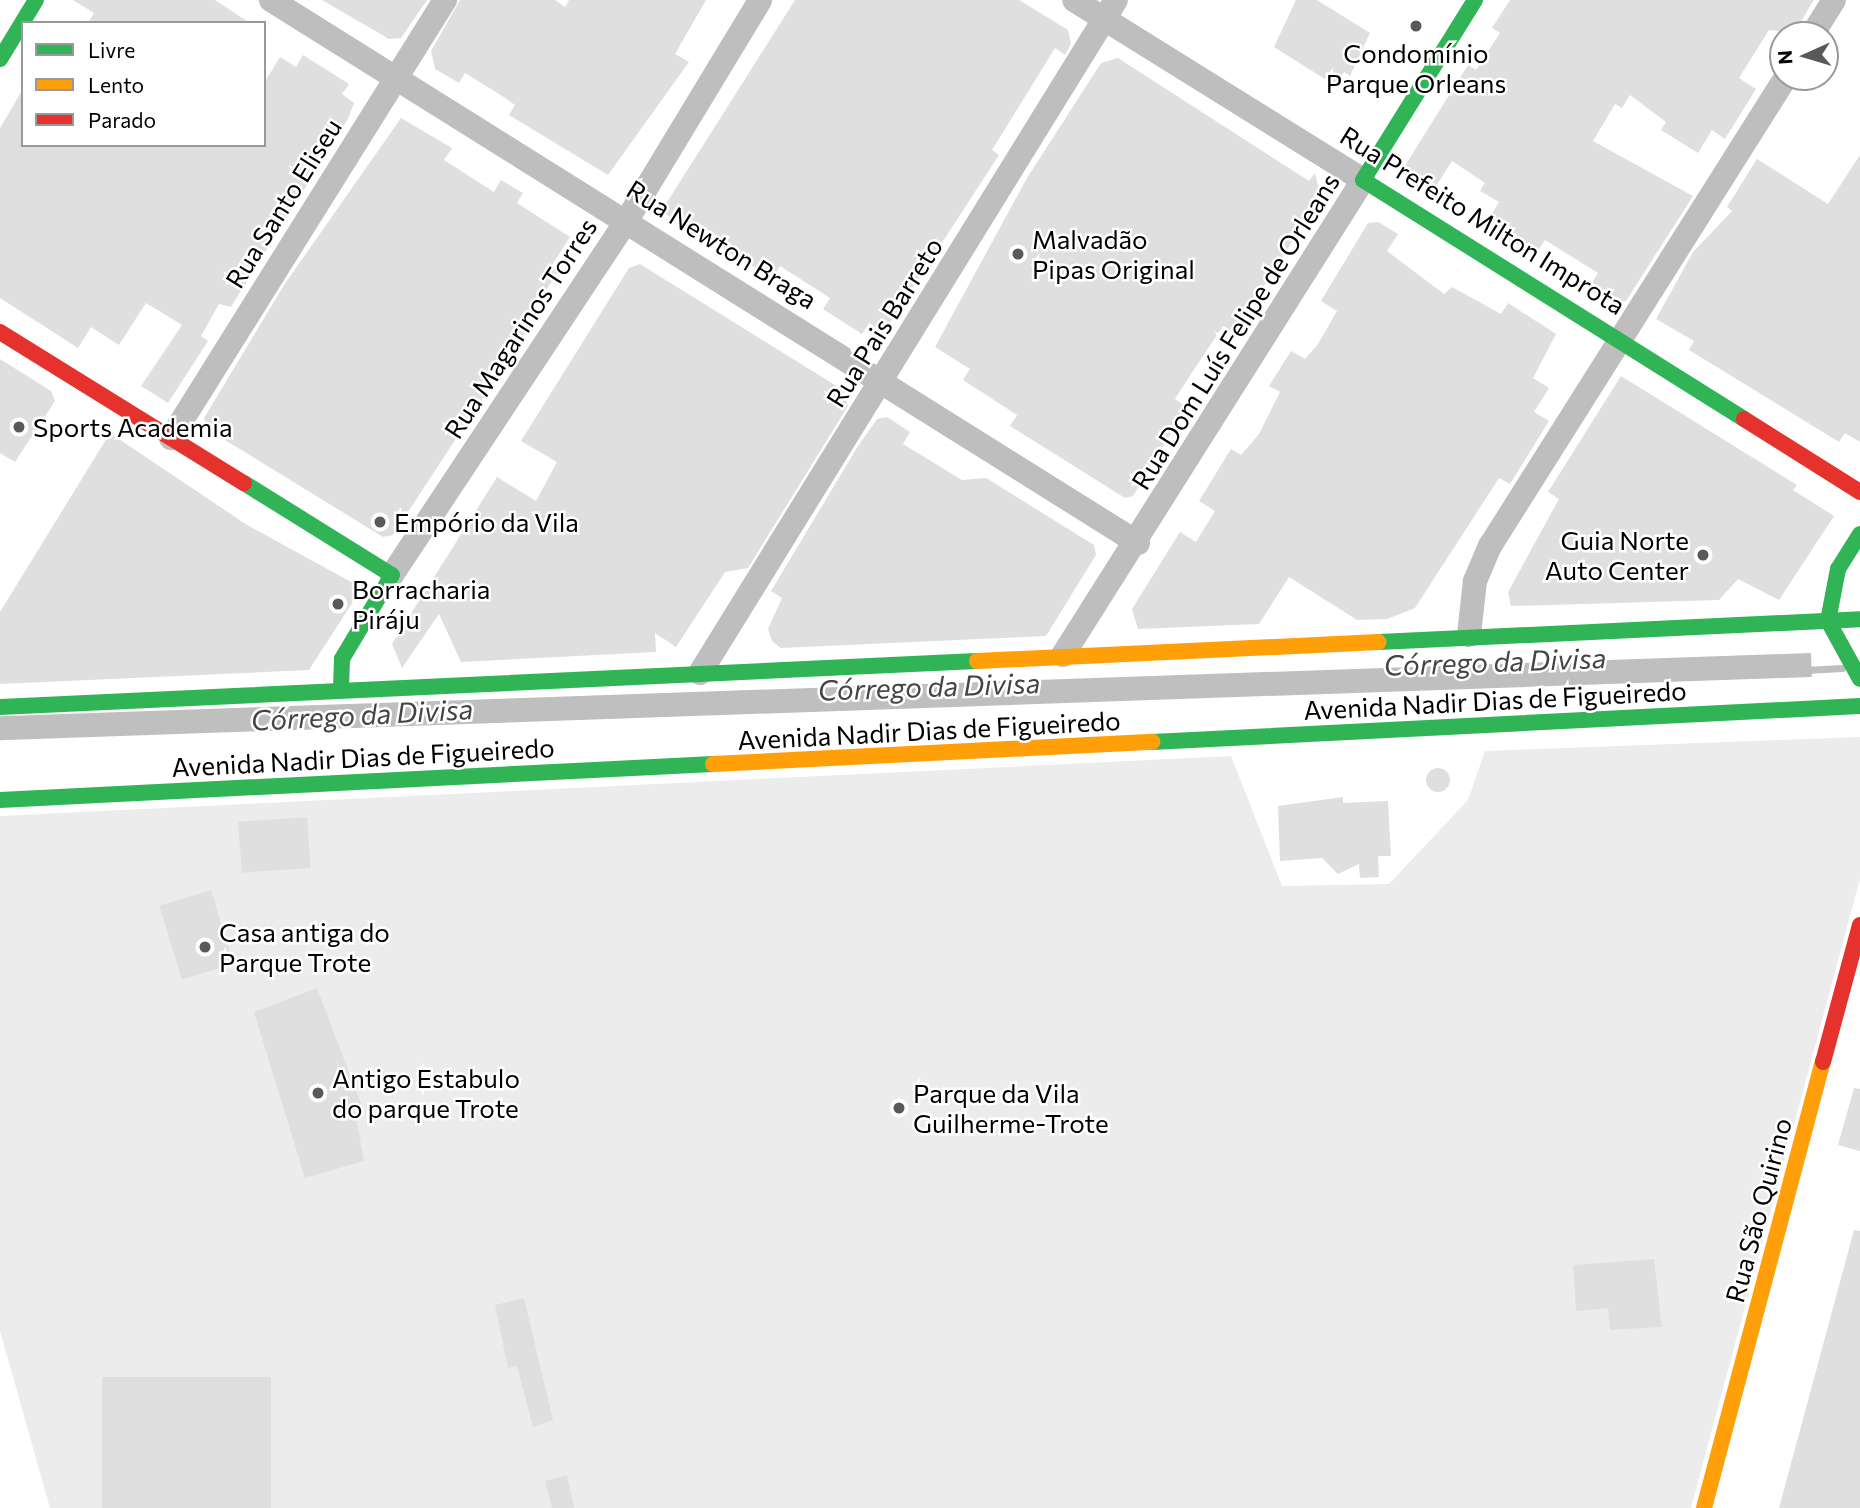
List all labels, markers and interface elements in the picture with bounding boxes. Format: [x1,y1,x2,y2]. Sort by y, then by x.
marker: Condomínio Parque Orleans [1408,18,1424,34]
legend [21,21,266,147]
north arrow [1769,21,1839,91]
text: Livre [88,37,135,62]
place label: Condomínio Parque Orleans [1326,37,1506,98]
text: N [1773,49,1797,65]
text: Lento [88,72,144,97]
text: Parado [88,107,156,132]
street label: Rua Santo Eliseu [218,113,348,293]
street label: Rua Prefeito Milton Improta [1335,119,1631,321]
street label: Rua Dom Luís Felipe de Orleans [1125,167,1345,495]
street label: Rua Newton Braga [621,173,823,315]
street label: Rua Magarinos Torres [437,212,603,444]
place label: Malvadão Pipas Original [1032,223,1195,284]
street label: Rua Pais Barreto [819,231,949,413]
marker: Malvadão Pipas Original [1010,246,1026,262]
place label: Sports Academia [33,411,233,443]
marker: Sports Academia [11,419,27,435]
place label: Empório da Vila [394,506,579,538]
marker: Empório da Vila [372,514,388,530]
place label: Guia Norte Auto Center [1545,524,1689,586]
marker: Guia Norte Auto Center [1695,547,1711,563]
place label: Borracharia Piráju [352,573,490,634]
marker: Borracharia Piráju [330,596,346,612]
water label: Córrego da Divisa [1383,640,1607,682]
water label: Córrego da Divisa [817,665,1041,707]
street label: Avenida Nadir Dias de Figueiredo [1303,674,1687,726]
water label: Córrego da Divisa [250,691,474,737]
street label: Avenida Nadir Dias de Figueiredo [737,704,1121,756]
street label: Avenida Nadir Dias de Figueiredo [171,731,555,783]
place label: Casa antiga do Parque Trote [219,916,390,978]
marker: Casa antiga do Parque Trote [197,939,213,955]
place label: Antigo Estabulo do parque Trote [332,1062,520,1124]
place label: Parque da Vila Guilherme-Trote [913,1077,1109,1138]
marker: Antigo Estabulo do parque Trote [310,1085,326,1101]
marker: Parque da Vila Guilherme-Trote [891,1100,907,1116]
street label: Rua São Quirino [1718,1114,1798,1306]

